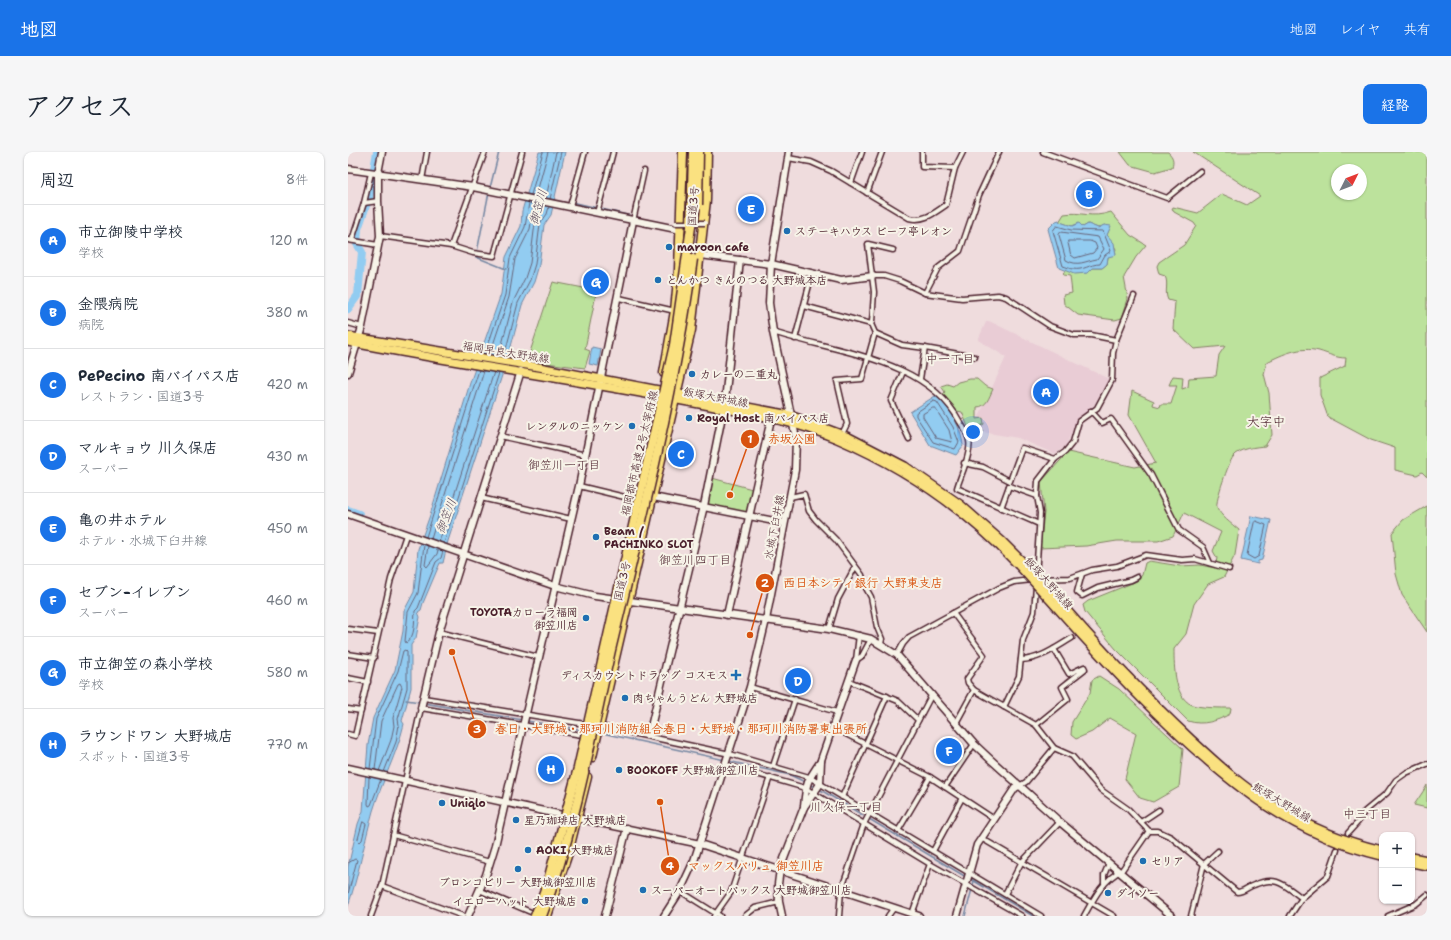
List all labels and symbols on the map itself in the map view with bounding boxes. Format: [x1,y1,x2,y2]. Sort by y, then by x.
north arrow [1331,164,1367,200]
pin: B [1076,179,1102,209]
street label: 国道3号 [685,185,702,227]
water label: 御笠川 [525,187,551,227]
pin: E [738,194,764,224]
place label: ステーキハウス ビーフ亭レオン [795,224,952,239]
marker: ステーキハウス ビーフ亭レオン [782,226,792,236]
place label: maroon cafe [677,240,750,255]
marker: maroon cafe [664,242,674,252]
pin: G [583,267,609,297]
place label: とんかつ きんのつる 大野城本店 [666,273,828,288]
marker: とんかつ きんのつる 大野城本店 [653,275,663,285]
street label: 福岡早良大野城線 [461,338,551,367]
district label: 中一丁目 [926,351,974,367]
place label: カレーの二重丸 [700,367,777,382]
marker: カレーの二重丸 [687,369,697,379]
pin: A [1033,377,1059,407]
street label: 飯塚大野城線 [682,384,750,411]
street label: 福岡都市高速2号太宰府線 [618,389,661,518]
place label: Royal Host 南バイパス店 [697,411,829,426]
marker: Royal Host 南バイパス店 [684,413,694,423]
district label: 大字中 [1246,413,1286,430]
place label: レンタルのニッケン [525,419,624,434]
marker: レンタルのニッケン [627,421,637,431]
your location [963,422,983,442]
callout: 赤坂公園 [740,427,824,451]
text: 1 [747,431,753,447]
text: 赤坂公園 [768,431,816,447]
pin: C [668,439,694,469]
district label: 御笠川一丁目 [528,457,600,473]
street label: 水城下臼井線 [761,493,788,561]
water label: 御笠川 [432,496,460,536]
place label: Beam / PACHINKO SLOT [604,524,694,552]
marker: Beam / PACHINKO SLOT [591,532,601,542]
district label: 御笠川四丁目 [659,552,731,568]
street label: 飯塚大野城線 [1021,554,1076,613]
street label: 国道3号 [611,560,634,603]
callout: 西日本シティ銀行 大野東支店 [755,571,951,595]
text: 2 [761,575,770,591]
text: 西日本シティ銀行 大野東支店 [783,575,943,591]
place label: TOYOTAカローラ福岡 御笠川店 [470,605,578,633]
marker: TOYOTAカローラ福岡 御笠川店 [581,613,591,623]
pin: D [785,666,811,696]
place label: ディスカウントドラッグ コスモス [561,668,728,683]
marker: ディスカウントドラッグ コスモス [731,670,741,680]
place label: 肉ちゃんうどん 大野城店 [633,691,758,706]
marker: 肉ちゃんうどん 大野城店 [620,693,630,703]
callout: 春日・大野城・那珂川消防組合春日・大野城・那珂川消防署東出張所 [467,717,875,741]
text: 3 [473,721,481,737]
text: 春日・大野城・那珂川消防組合春日・大野城・那珂川消防署東出張所 [495,721,868,737]
pin: F [936,736,962,766]
pin: H [538,754,564,784]
place label: BOOKOFF 大野城御笠川店 [627,763,759,778]
marker: BOOKOFF 大野城御笠川店 [614,765,624,775]
street label: 飯塚大野城線 [1250,779,1314,826]
place label: Uniqlo [450,796,486,811]
marker: Uniqlo [437,798,447,808]
district label: 川久保一丁目 [810,799,882,815]
district label: 中三丁目 [1343,806,1391,822]
place label: 星乃珈琲店 大野城店 [524,813,627,828]
marker: 星乃珈琲店 大野城店 [511,815,521,825]
place label: AOKI 大野城店 [536,843,614,858]
marker: AOKI 大野城店 [523,845,533,855]
callout: マックスバリュ 御笠川店 [660,854,832,878]
place label: セリア [1151,854,1184,869]
marker: セリア [1138,856,1148,866]
text: 4 [666,858,675,874]
text: マックスバリュ 御笠川店 [688,858,824,874]
marker: ブロンコビリー 大野城御笠川店 [513,864,523,874]
place label: ブロンコビリー 大野城御笠川店 [439,875,597,890]
place label: スーパーオートバックス 大野城御笠川店 [651,883,852,898]
marker: スーパーオートバックス 大野城御笠川店 [638,885,648,895]
place label: ダイソー [1116,886,1159,901]
marker: ダイソー [1103,888,1113,898]
place label: イエローハット 大野城店 [452,894,577,909]
marker: イエローハット 大野城店 [580,896,590,906]

